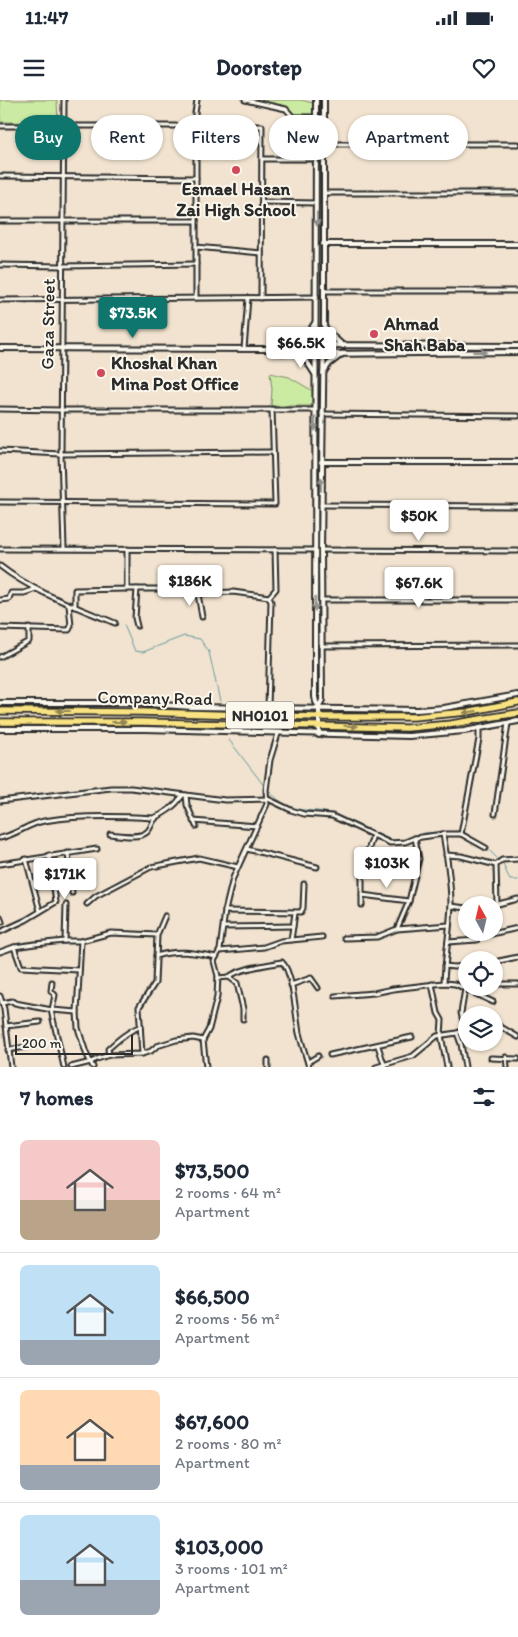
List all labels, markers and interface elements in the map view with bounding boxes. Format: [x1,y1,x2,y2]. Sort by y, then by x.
text: 11:47 [25,6,68,29]
icon: menu [20,54,48,82]
text: Doorstep [216,54,302,81]
icon: heart [470,54,498,82]
chip: Buy [15,115,81,160]
chip: Rent [91,115,163,160]
chip: Filters [173,115,259,160]
chip: New [269,115,338,160]
chip: Apartment [348,115,468,160]
marker: Esmael Hasan Zai High School [230,164,242,176]
place label: Esmael Hasan Zai High School [176,178,297,221]
one-way arrow [313,211,321,227]
street label: Gaza Street [36,278,60,370]
pin: $73.5K [92,296,174,339]
text: $73.5K [109,303,157,322]
place label: Ahmad Shah Baba [383,313,466,356]
pin: $66.5K [260,326,342,369]
marker: Ahmad Shah Baba [368,328,380,340]
text: $66.5K [277,333,325,352]
one-way arrow [473,348,489,356]
place label: Khoshal Khan Mina Post Office [111,352,239,395]
marker: Khoshal Khan Mina Post Office [95,367,107,379]
one-way arrow [311,417,319,433]
one-way arrow [317,476,325,492]
pin: $50K [389,500,449,542]
text: $50K [401,506,437,525]
pin: $186K [155,564,225,607]
pin: $67.6K [378,566,460,609]
text: $186K [169,571,212,590]
text: $67.6K [395,573,443,592]
one-way arrow [311,597,319,613]
street label: Company Road [97,686,213,710]
road number: NH0101 [226,702,294,728]
one-way arrow [55,707,71,715]
one-way arrow [462,708,478,716]
one-way arrow [111,718,127,726]
one-way arrow [343,723,359,731]
pin: $103K [352,846,422,889]
text: $103K [365,853,409,872]
pin: $171K [30,858,100,900]
text: $171K [44,864,86,883]
north arrow [458,896,502,941]
map controls [458,896,503,1051]
button: locate [458,951,503,996]
button: layers [458,1006,503,1051]
scale bar [15,1032,132,1055]
text: 200 m [22,1035,62,1052]
icon: filters [470,1083,498,1111]
text: 7 homes [20,1085,94,1110]
text: $73,500 [175,1158,249,1183]
icon: home [60,1160,120,1220]
text: 2 rooms · 64 m² [175,1183,281,1202]
text: Apartment [175,1202,250,1221]
text: $66,500 [175,1284,250,1309]
icon: home [60,1285,120,1345]
text: 2 rooms · 56 m² [175,1309,280,1328]
text: Apartment [175,1328,250,1347]
text: $67,600 [175,1409,249,1434]
icon: home [60,1410,120,1470]
text: 2 rooms · 80 m² [175,1434,281,1453]
text: Apartment [175,1453,250,1472]
text: $103,000 [175,1534,264,1559]
icon: home [60,1535,120,1595]
text: 3 rooms · 101 m² [175,1559,288,1578]
text: Apartment [175,1578,250,1597]

